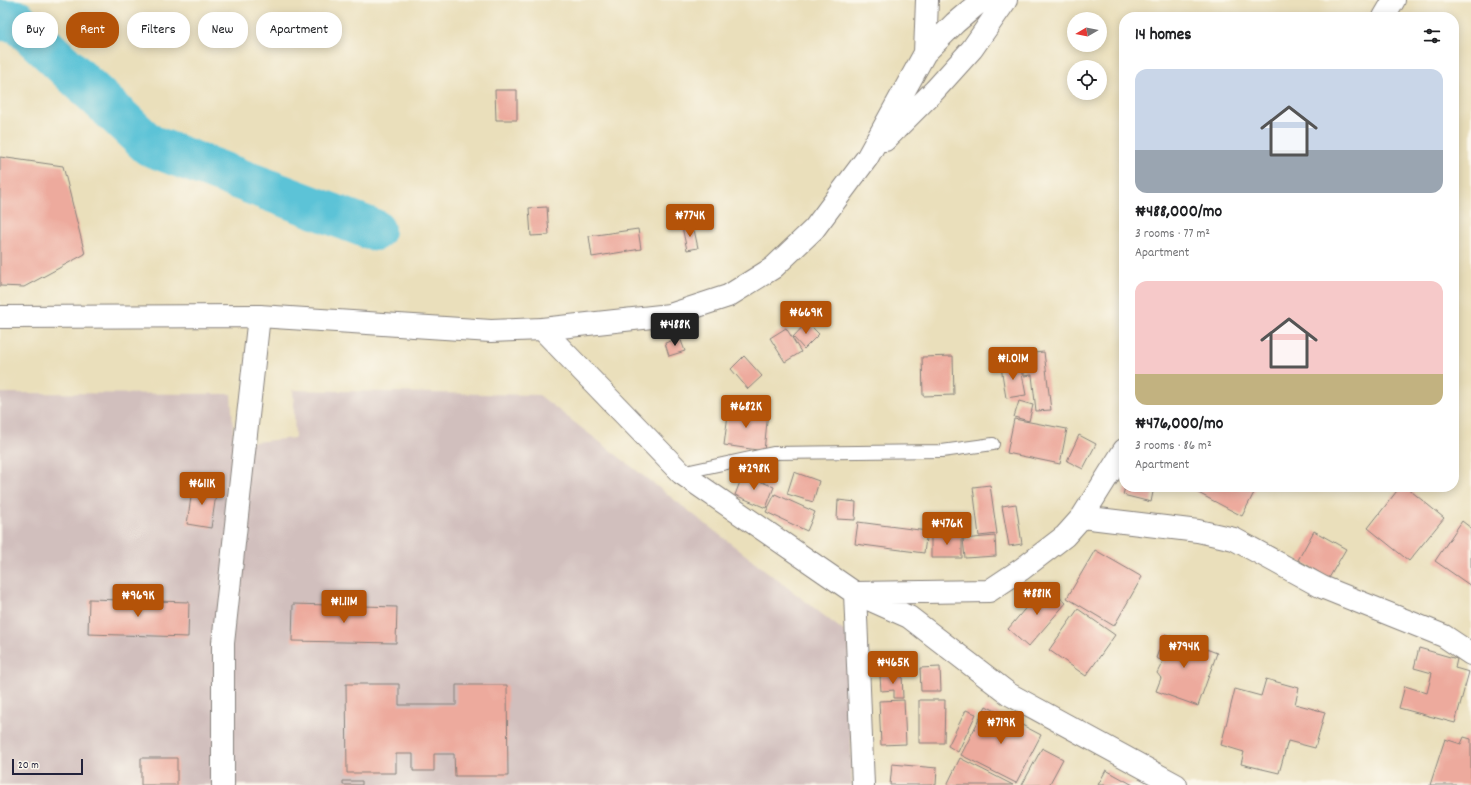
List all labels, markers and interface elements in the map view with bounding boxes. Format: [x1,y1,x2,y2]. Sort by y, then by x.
chip: Buy [12,12,58,48]
chip: Rent [66,12,119,48]
chip: Filters [127,12,190,48]
chip: New [198,12,248,48]
chip: Apartment [256,12,342,48]
north arrow [1067,12,1107,52]
map controls [1067,12,1107,100]
text: 14 homes [1135,24,1191,48]
icon: filters [1421,25,1443,47]
button: locate [1067,60,1107,100]
icon: home [1253,95,1325,167]
text: ₦488,000/mo [1135,201,1222,225]
pin: ₦774K [662,204,718,238]
text: ₦774K [675,207,705,226]
text: 3 rooms · 77 m² [1135,225,1210,244]
text: Apartment [1135,244,1189,263]
pin: ₦669K [778,301,834,335]
text: ₦669K [789,304,823,323]
icon: home [1253,307,1325,379]
pin: ₦488K [647,313,703,347]
text: ₦488K [660,316,690,335]
pin: ₦1.01M [980,347,1046,381]
text: ₦1.01M [997,350,1029,369]
pin: ₦682K [718,395,774,429]
text: ₦682K [730,398,762,417]
text: ₦476,000/mo [1135,413,1223,437]
text: 3 rooms · 86 m² [1135,437,1212,456]
text: Apartment [1135,456,1189,475]
pin: ₦298K [726,457,782,491]
text: ₦298K [738,460,770,479]
pin: ₦611K [174,472,230,506]
text: ₦611K [189,475,215,494]
pin: ₦476K [919,512,975,546]
text: ₦476K [931,515,963,534]
pin: ₦881K [1009,582,1065,616]
pin: ₦969K [110,584,166,618]
text: ₦881K [1023,585,1051,604]
text: ₦969K [122,587,154,606]
pin: ₦1.11M [311,590,377,624]
text: ₦1.11M [331,593,357,612]
pin: ₦794K [1156,635,1212,669]
text: ₦794K [1169,638,1199,657]
pin: ₦465K [865,651,921,685]
text: ₦465K [877,654,909,673]
pin: ₦719K [973,711,1029,745]
text: ₦719K [987,714,1015,733]
scale bar [12,757,83,776]
text: 20 m [18,758,39,774]

